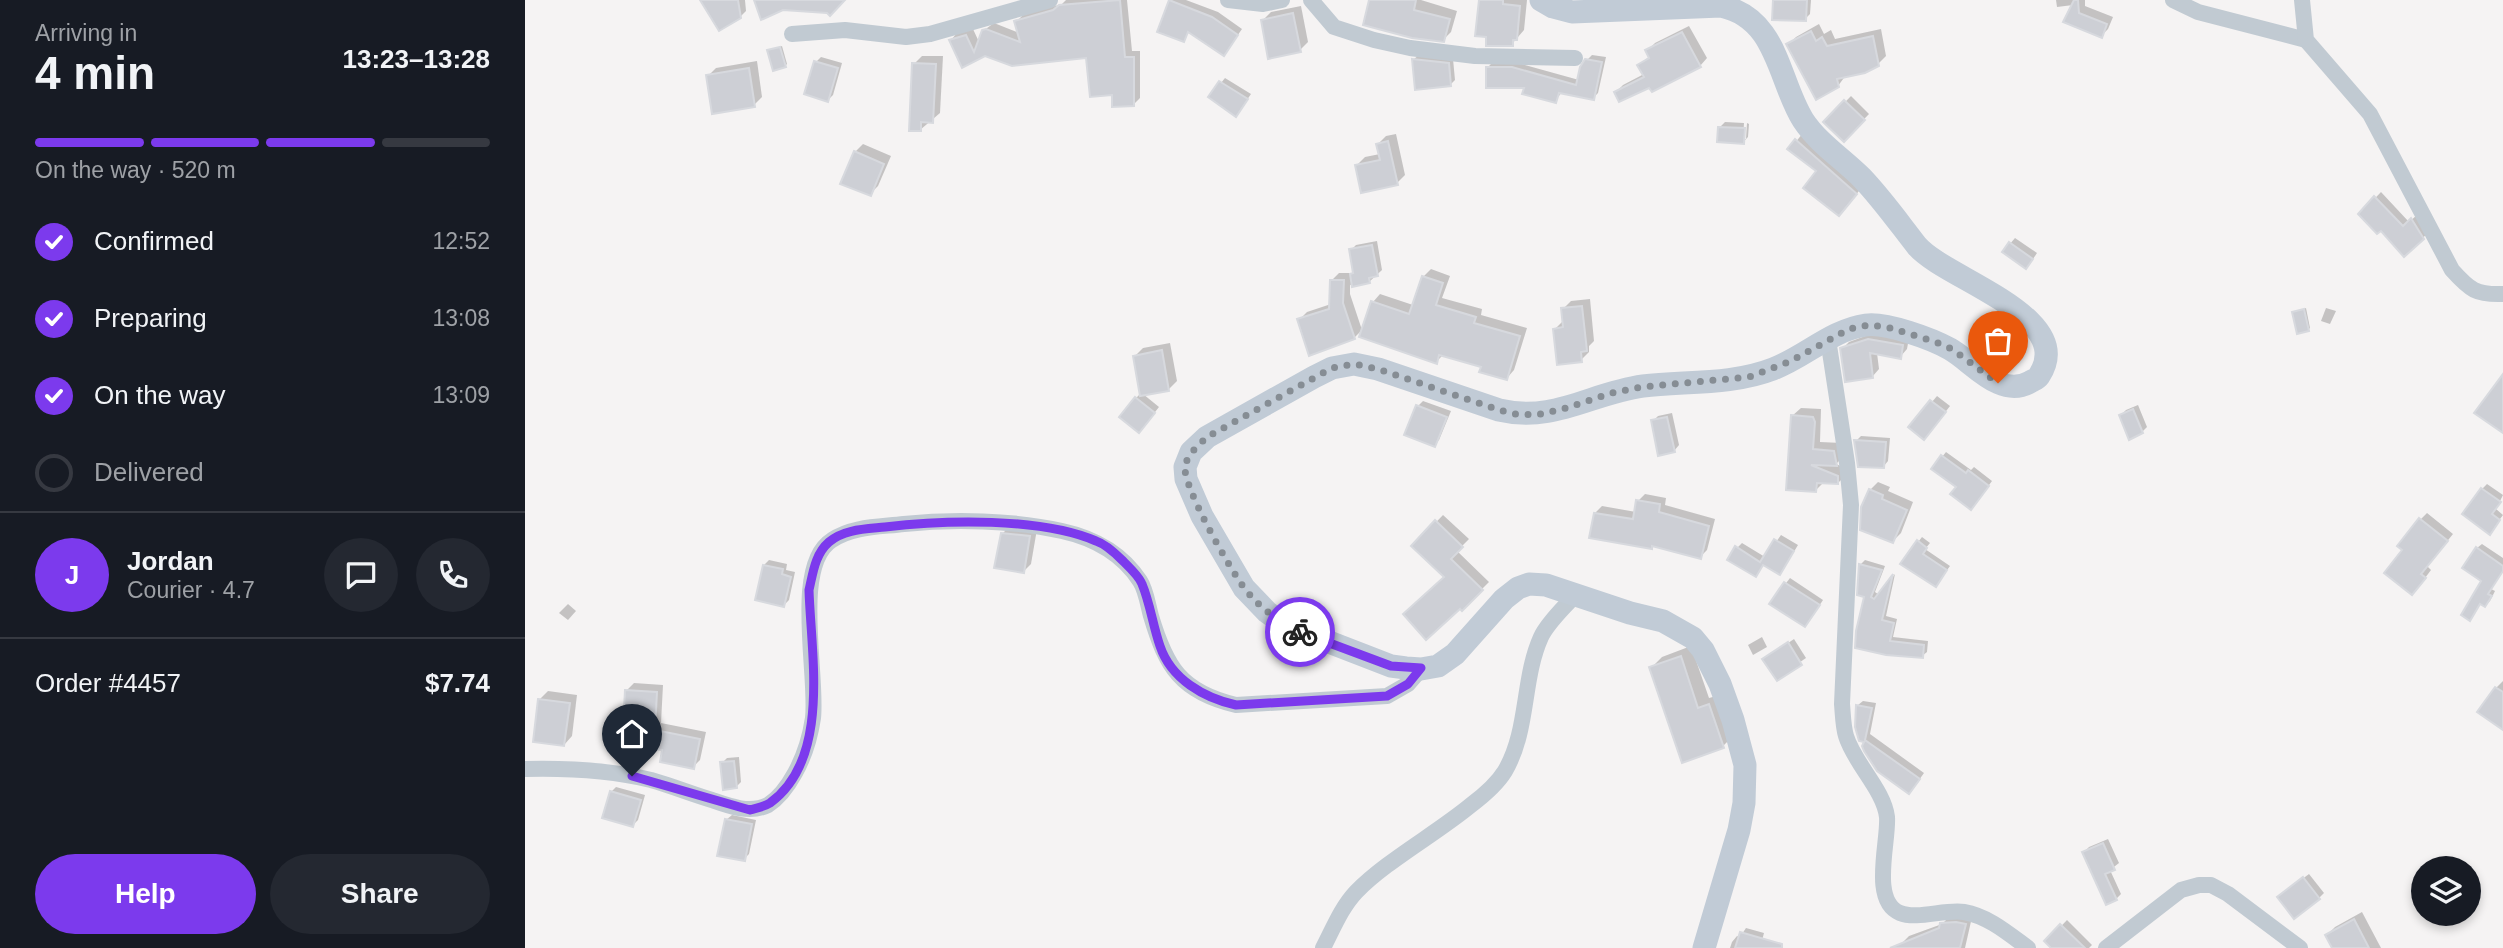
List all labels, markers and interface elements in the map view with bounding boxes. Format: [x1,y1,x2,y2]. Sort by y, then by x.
text: Arriving in [35,20,137,46]
text: 13:23–13:28 [343,44,490,74]
text: 4 min [35,47,155,99]
text: On the way · 520 m [35,157,236,183]
icon: check [35,223,73,261]
text: Confirmed [94,226,214,256]
text: 12:52 [432,228,490,254]
icon: check [35,300,73,338]
text: Preparing [94,303,207,333]
text: 13:08 [432,305,490,331]
pin [1968,311,2028,383]
icon: bag [1979,322,2017,360]
icon: check [35,377,73,415]
text: On the way [94,380,226,410]
text: 13:09 [432,382,490,408]
text: Delivered [94,457,204,487]
button: chat [324,538,398,612]
button: phone [416,538,490,612]
text: Jordan [127,546,214,576]
text: J [65,560,79,590]
text: Courier · 4.7 [127,577,255,603]
courier [1265,597,1335,667]
icon: bike [1281,613,1319,651]
text: Order #4457 [35,668,181,698]
text: $7.74 [425,668,490,698]
pin [602,704,662,776]
icon: home [613,715,651,753]
button: Help [35,854,256,934]
button: Share [270,854,490,934]
map controls [2411,856,2481,926]
button: layers [2411,856,2481,926]

